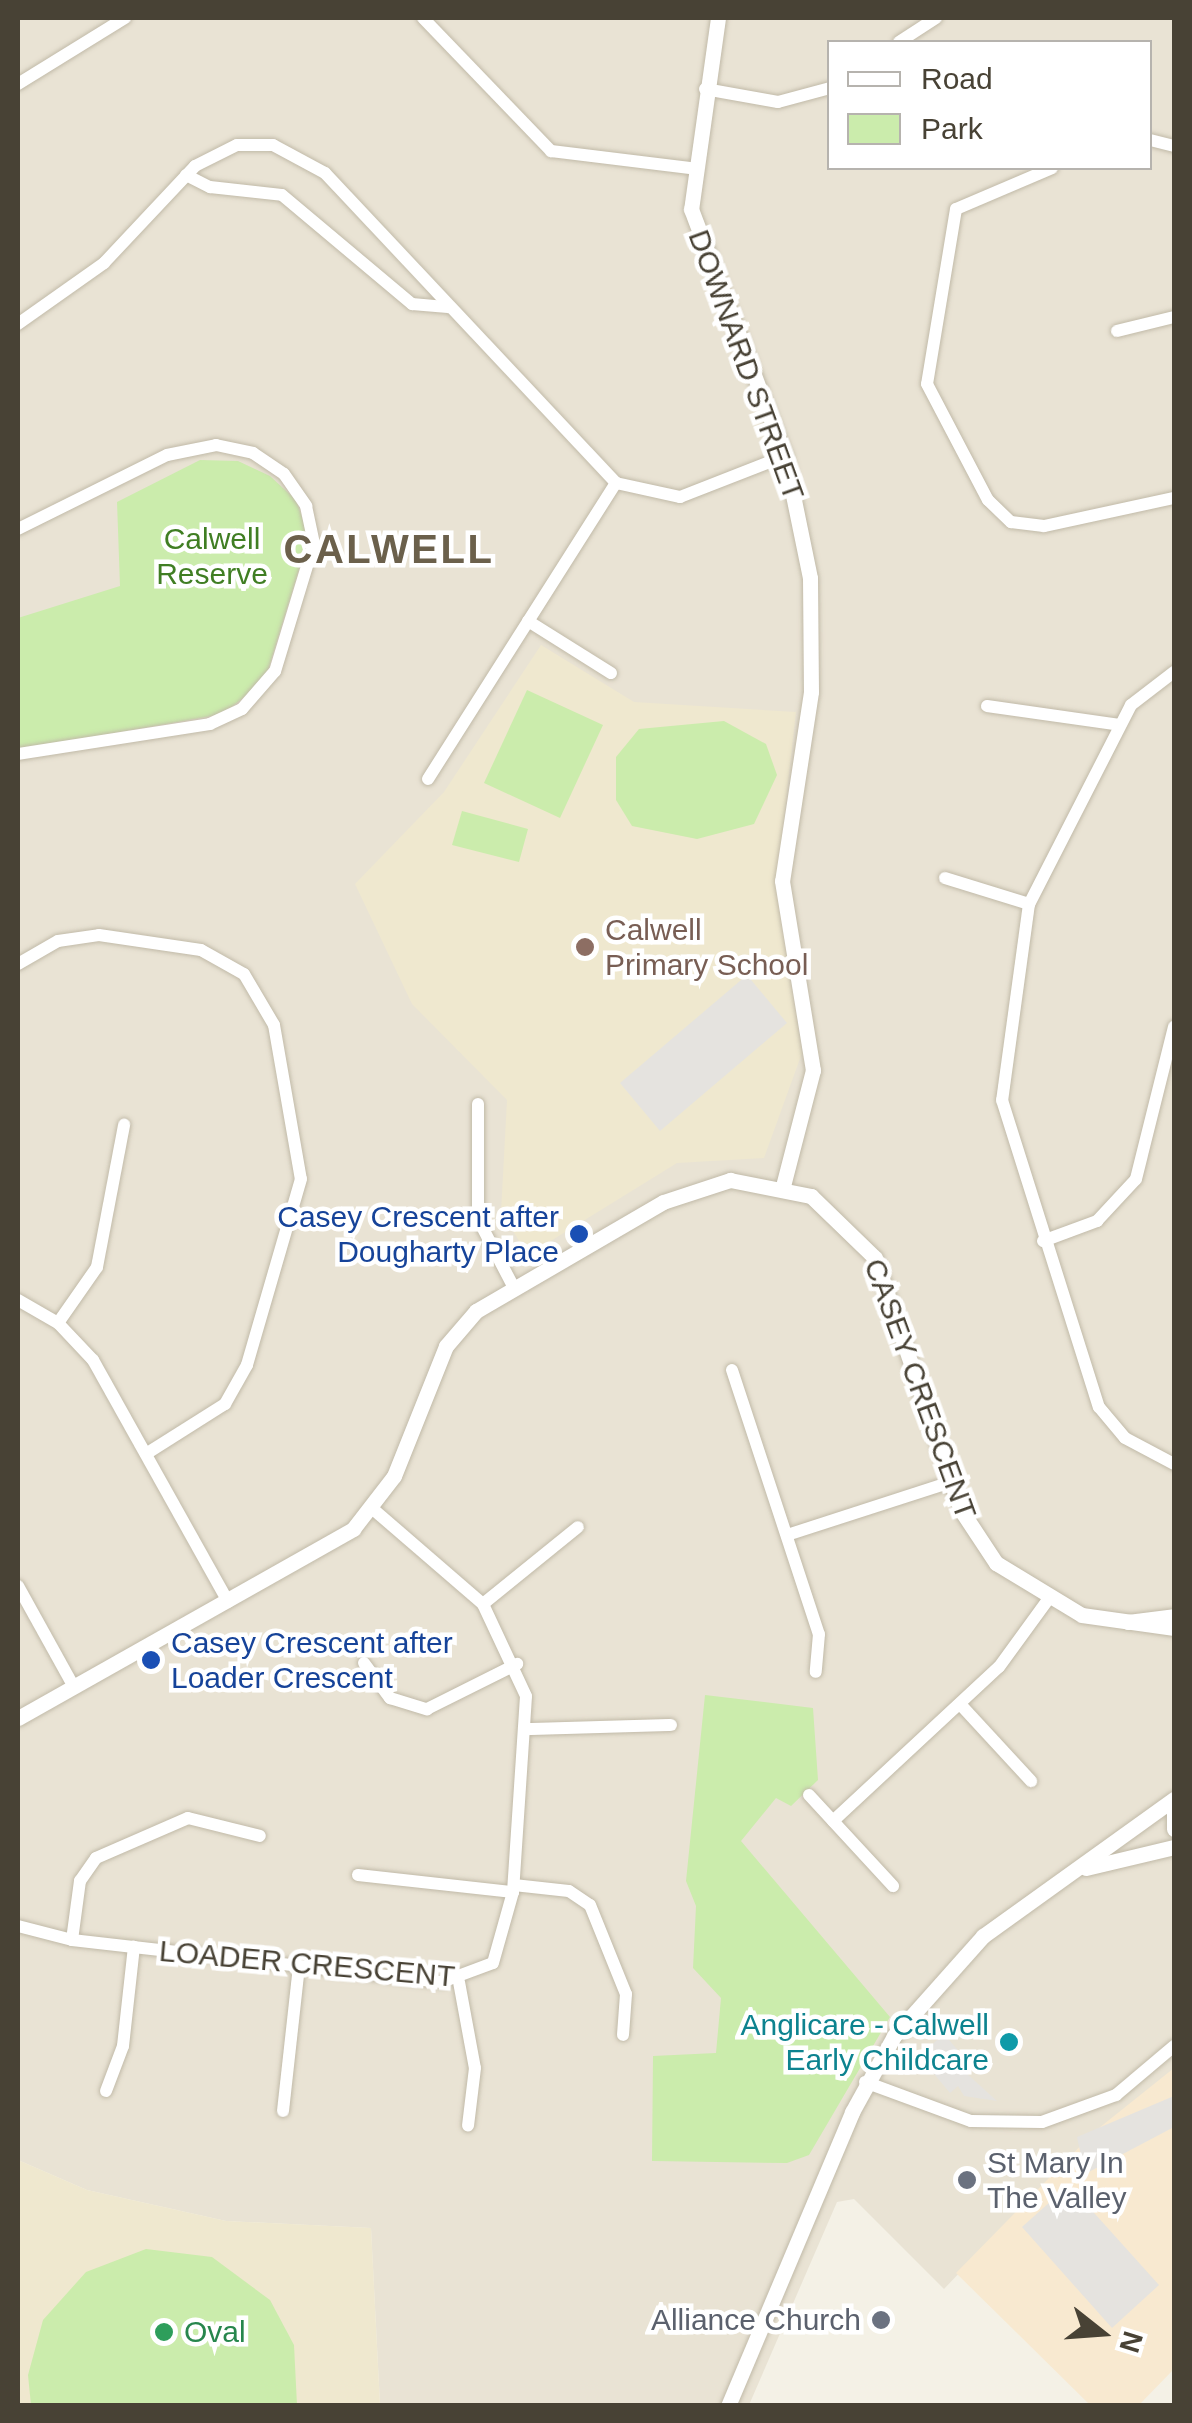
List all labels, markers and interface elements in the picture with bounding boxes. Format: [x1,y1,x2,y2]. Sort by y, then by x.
legend [827,40,1152,170]
text: Road [921,62,993,95]
text: Park [921,112,983,145]
street label: DOWNARD STREET [680,225,812,505]
park label: Calwell Reserve [156,521,268,592]
district label: CALWELL [284,525,494,573]
place label: Calwell Primary School [605,912,808,982]
marker: Calwell Primary School [574,936,596,958]
place label: Casey Crescent after Dougharty Place [277,1199,559,1270]
marker: Casey Crescent after Dougharty Place [568,1223,590,1245]
street label: CASEY CRESCENT [856,1254,984,1524]
place label: Casey Crescent after Loader Crescent [171,1625,453,1696]
marker: Casey Crescent after Loader Crescent [140,1649,162,1671]
street label: LOADER CRESCENT [158,1933,456,1995]
place label: Anglicare - Calwell Early Childcare [741,2007,989,2078]
marker: Anglicare - Calwell Early Childcare [998,2031,1020,2053]
place label: St Mary In The Valley [987,2145,1127,2216]
marker: St Mary In The Valley [956,2169,978,2191]
north arrow [1052,2283,1152,2383]
place label: Alliance Church [651,2302,861,2338]
marker: Alliance Church [870,2309,892,2331]
place label: Oval [184,2314,246,2350]
marker: Oval [153,2321,175,2343]
text: N [1113,2328,1149,2356]

